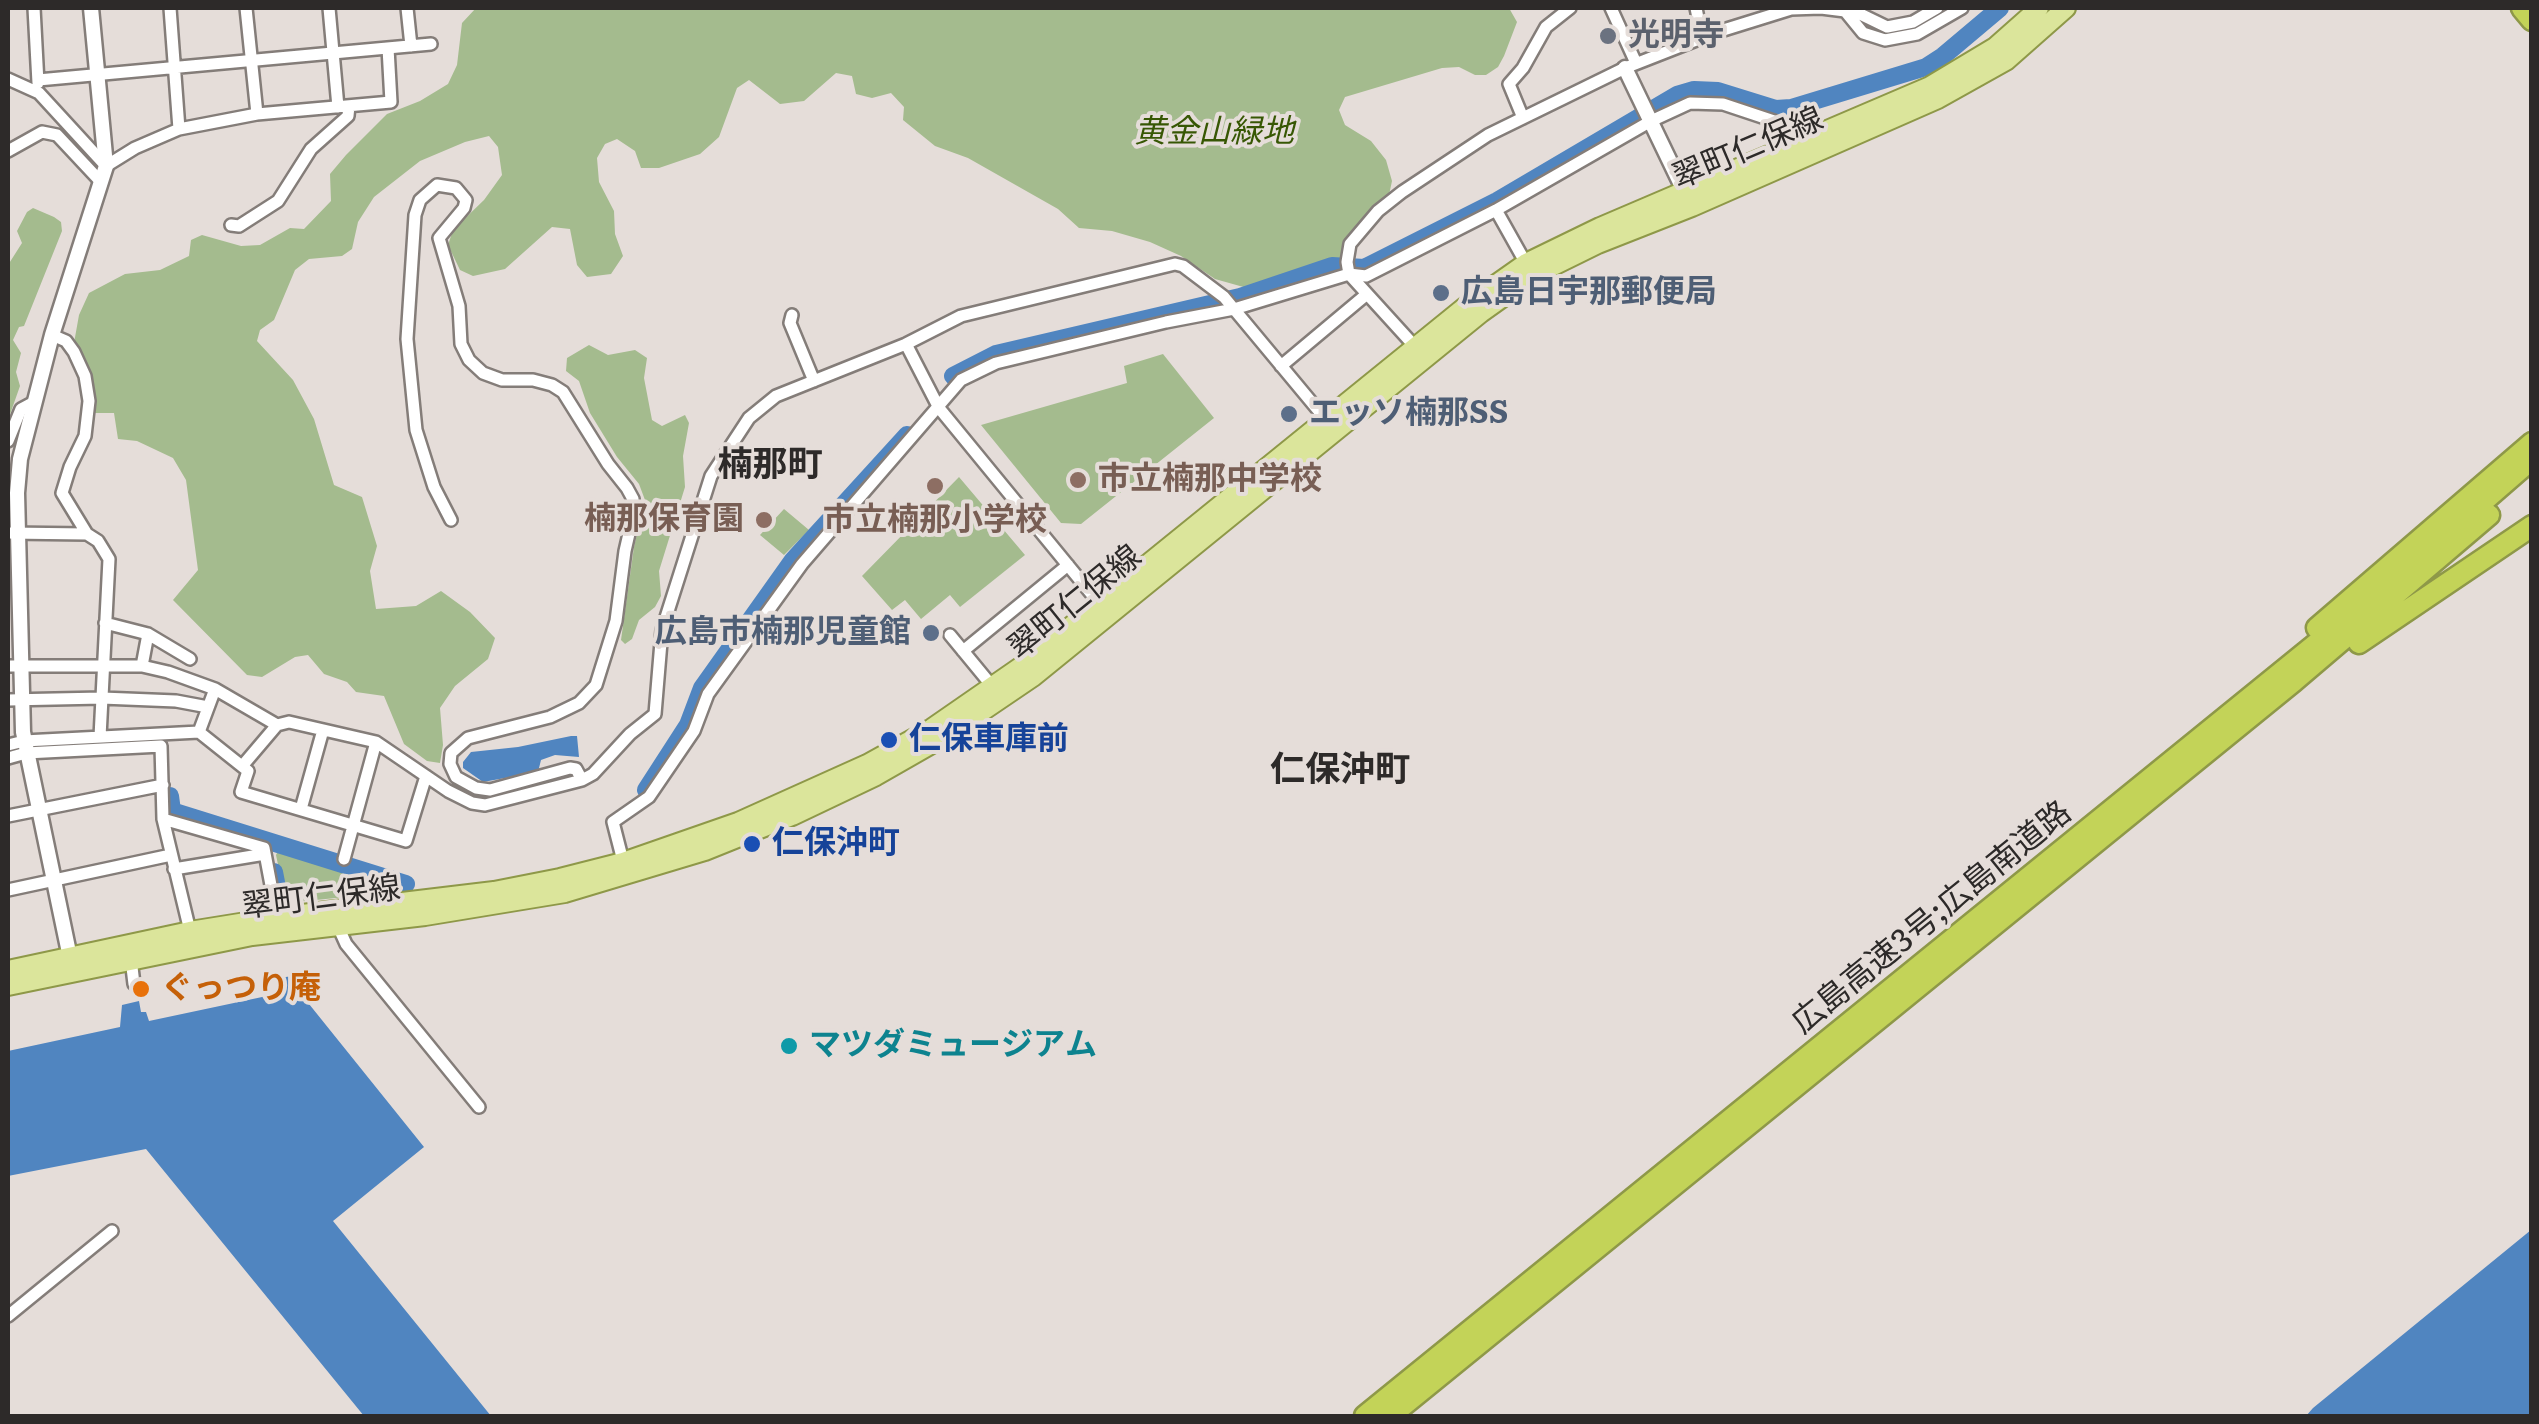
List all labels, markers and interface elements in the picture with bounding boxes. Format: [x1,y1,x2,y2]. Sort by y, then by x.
place label: 光明寺 [1628,17,1724,55]
marker: 光明寺 [1597,25,1619,47]
street label: 翠町仁保線 [1667,100,1829,198]
park label: 黄金山緑地 [1134,114,1294,152]
place label: 広島日宇那郵便局 [1461,274,1717,312]
marker: 広島日宇那郵便局 [1430,282,1452,304]
place label: エッソ楠那SS [1309,395,1508,433]
marker: エッソ楠那SS [1278,403,1300,425]
district label: 楠那町 [718,445,822,487]
place label: 市立楠那中学校 [1098,461,1322,499]
marker: 市立楠那中学校 [1067,469,1089,491]
marker: 市立楠那小学校 [924,475,946,497]
place label: 楠那保育園 [584,501,744,539]
place label: 市立楠那小学校 [823,502,1047,540]
marker: 楠那保育園 [753,509,775,531]
street label: 翠町仁保線 [1001,538,1149,668]
place label: 広島市楠那児童館 [655,614,911,652]
marker: 広島市楠那児童館 [920,622,942,644]
place label: 仁保車庫前 [909,721,1069,759]
marker: 仁保車庫前 [878,729,900,751]
district label: 仁保沖町 [1270,750,1410,792]
street label: 広島高速3号;広島南道路 [1785,794,2079,1042]
place label: 仁保沖町 [772,825,900,863]
marker: 仁保沖町 [741,833,763,855]
street label: 翠町仁保線 [239,869,403,927]
place label: ぐっつり庵 [161,970,321,1008]
marker: ぐっつり庵 [130,978,152,1000]
place label: マツダミュージアム [809,1027,1097,1065]
marker: マツダミュージアム [778,1035,800,1057]

